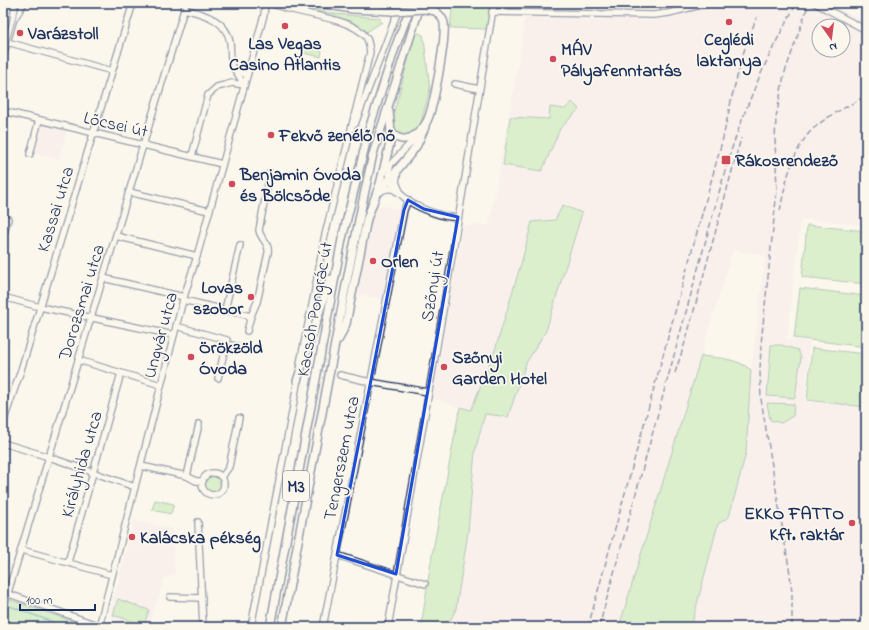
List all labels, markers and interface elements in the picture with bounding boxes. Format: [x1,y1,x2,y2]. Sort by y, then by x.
marker: Ceglédi laktanya [724,17,734,27]
north arrow [811,18,851,58]
marker: Las Vegas Casino Atlantis [280,21,290,31]
place label: Varázstoll [27,22,99,48]
marker: Varázstoll [15,28,25,38]
place label: Ceglédi laktanya [697,28,762,76]
place label: Las Vegas Casino Atlantis [229,32,341,79]
place label: MÁV Pályafenntartás [561,38,682,86]
text: N [828,38,839,55]
marker: MÁV Pályafenntartás [548,54,558,64]
street label: Lőcsei út [81,106,150,146]
place label: Fekvő zenélő nő [278,124,395,150]
marker: Fekvő zenélő nő [266,130,276,140]
place label: Rákosrendező [735,149,838,175]
marker: Rákosrendező [720,154,732,166]
place label: Benjamin Óvoda és Bölcsőde [239,163,361,210]
street label: Kassai utca [32,164,82,256]
marker: Benjamin Óvoda és Bölcsőde [227,179,237,189]
street label: Kacsóh Pongrác út [291,240,342,379]
street label: Dorozsmai utca [53,242,113,365]
street label: Szőnyi út [416,249,452,324]
place label: Orlen [381,250,418,276]
marker: Orlen [368,256,378,266]
place label: Lovas szobor [193,276,243,323]
street label: Ungvár utca [138,289,187,382]
marker: Lovas szobor [246,292,256,302]
place label: Örökzöld Óvoda [199,336,263,383]
place label: Szőnyi Garden Hotel [452,346,547,393]
marker: Örökzöld Óvoda [186,352,196,362]
marker: Szőnyi Garden Hotel [439,362,449,372]
street label: Tengerszem utca [318,394,369,523]
street label: Királyhida utca [55,408,111,521]
road number: M3 [283,471,309,501]
place label: EKKO FATTO Kft. raktár [744,502,844,549]
marker: EKKO FATTO Kft. raktár [847,518,857,528]
place label: Kalácska pékség [140,526,261,553]
marker: Kalácska pékség [127,532,137,542]
scale bar [20,586,95,612]
text: 100 m [26,592,53,610]

